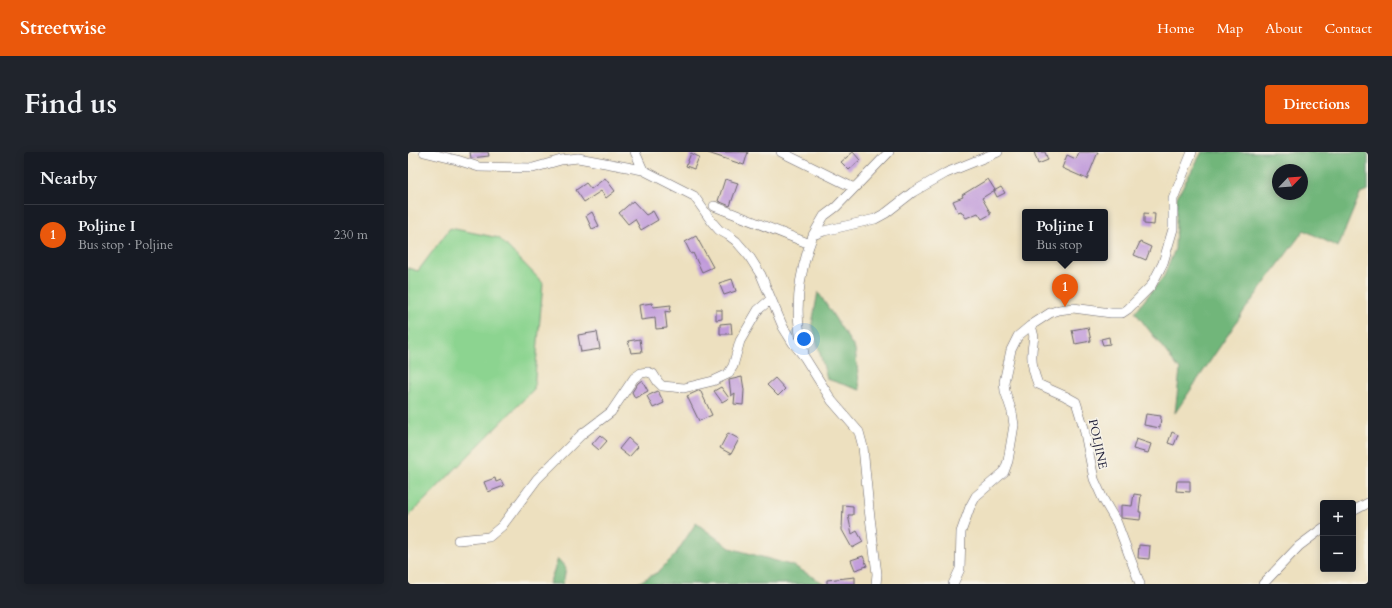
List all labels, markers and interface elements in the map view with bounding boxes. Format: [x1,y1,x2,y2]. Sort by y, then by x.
text: Streetwise [20,15,107,41]
text: Home [1157,19,1195,38]
text: Map [1217,19,1243,38]
text: About [1265,19,1302,38]
text: Contact [1324,19,1372,38]
text: Find us [24,85,117,123]
button: Directions [1265,85,1368,124]
north arrow [1272,164,1308,200]
text: Nearby [40,167,97,190]
popup [1022,209,1108,261]
text: Poljine I [78,216,136,236]
text: Poljine I [1036,216,1094,236]
text: 1 [50,226,56,244]
text: 230 m [334,226,368,244]
text: Bus stop · Poljine [78,236,173,254]
text: Bus stop [1036,236,1082,254]
pin: 1 [1052,274,1078,307]
your location [794,329,814,349]
street label: POLJINE [1085,418,1111,470]
map controls [1320,500,1356,572]
button: + [1320,500,1356,536]
button: − [1320,536,1356,572]

